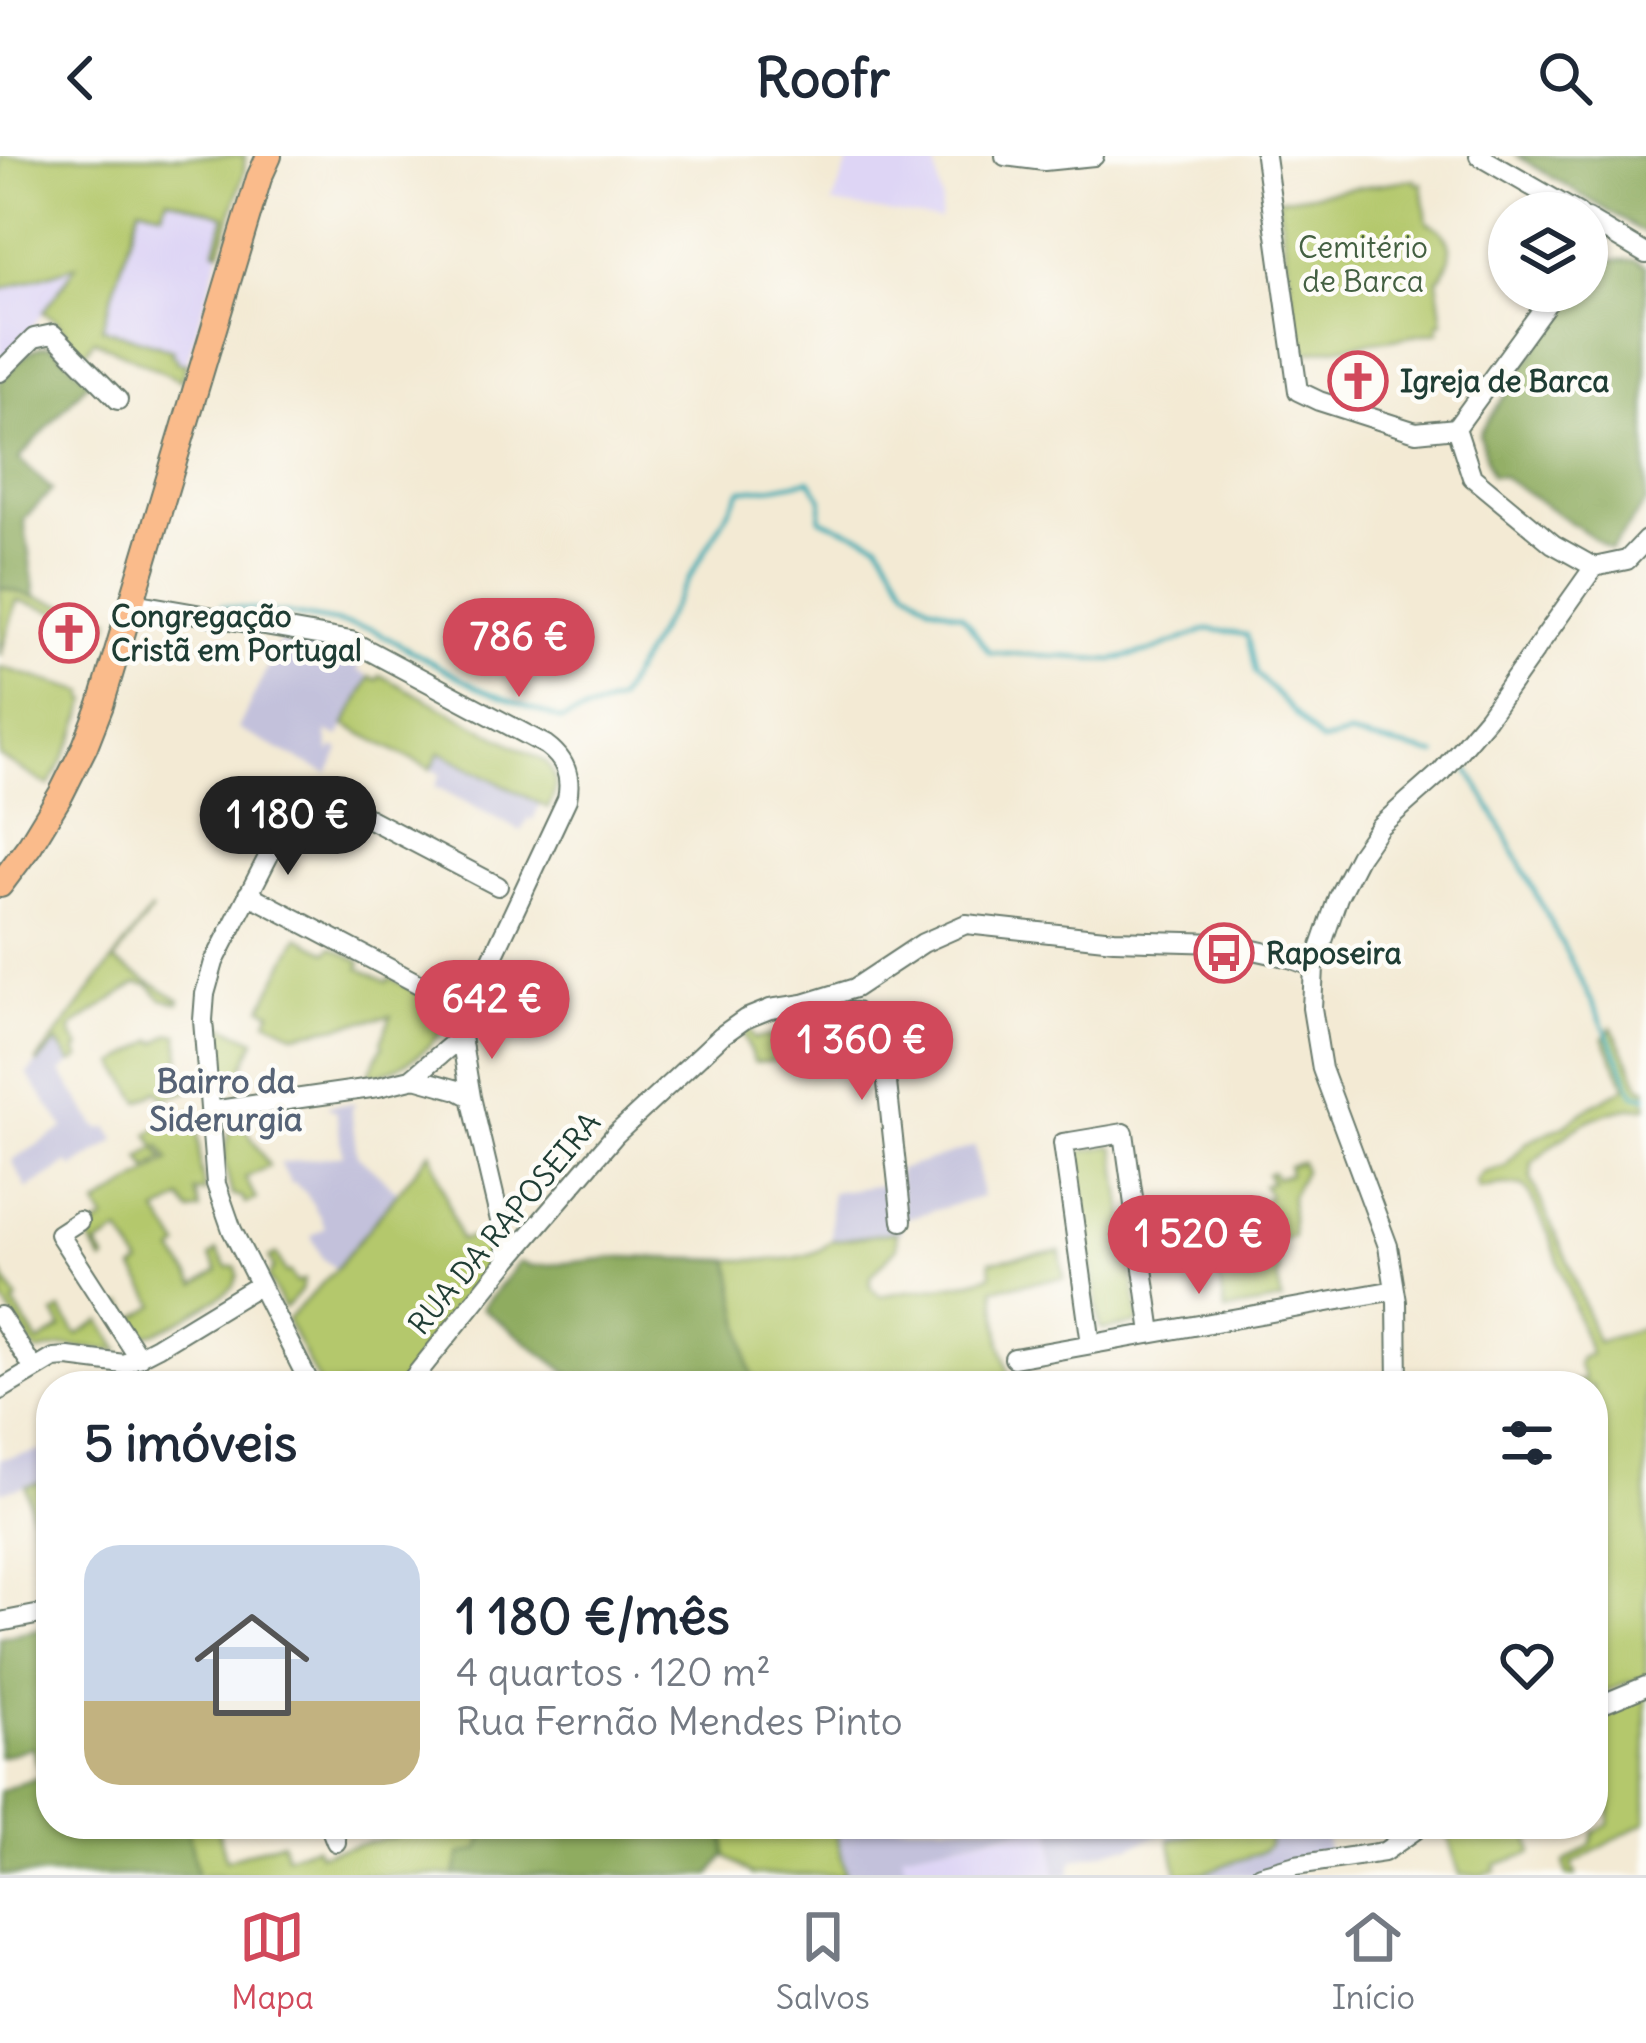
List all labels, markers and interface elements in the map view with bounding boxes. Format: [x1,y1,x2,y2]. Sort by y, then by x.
text: Roofr [756,44,890,112]
icon: back [48,45,114,111]
icon: search [1532,45,1598,111]
map controls [1488,192,1608,312]
button: layers [1488,192,1608,312]
park label: Cemitério de Barca [1298,228,1428,300]
church icon: Igreja de Barca [1327,350,1389,412]
place label: Igreja de Barca [1400,362,1609,400]
place label: Congregação Cristã em Portugal [111,597,362,669]
pin: 786 € [435,598,603,700]
church icon: Congregação Cristã em Portugal [38,602,100,664]
text: 786 € [470,612,568,661]
pin: 1 180 € [177,776,399,878]
text: 1 180 € [227,790,349,839]
bus stop icon: Raposeira [1193,922,1255,984]
place label: Raposeira [1266,934,1402,972]
pin: 642 € [408,960,576,1062]
text: 642 € [442,974,542,1023]
pin: 1 360 € [751,1001,973,1103]
text: 1 360 € [797,1015,927,1064]
district label: Bairro da Siderurgia [149,1060,303,1140]
street label: RUA DA RAPOSEIRA [400,1104,608,1342]
pin: 1 520 € [1088,1195,1310,1297]
text: 1 520 € [1135,1209,1263,1258]
icon: filters [1494,1410,1560,1476]
text: 5 imóveis [84,1411,297,1475]
text: 1 180 €/mês [456,1584,730,1648]
icon: home [180,1593,324,1737]
icon: heart [1494,1632,1560,1698]
text: 4 quartos · 120 m² [456,1648,771,1697]
text: Rua Fernão Mendes Pinto [456,1697,903,1746]
tab: Mapa [231,1904,314,2018]
tab: Salvos [776,1904,870,2018]
tab: Início [1332,1904,1415,2018]

